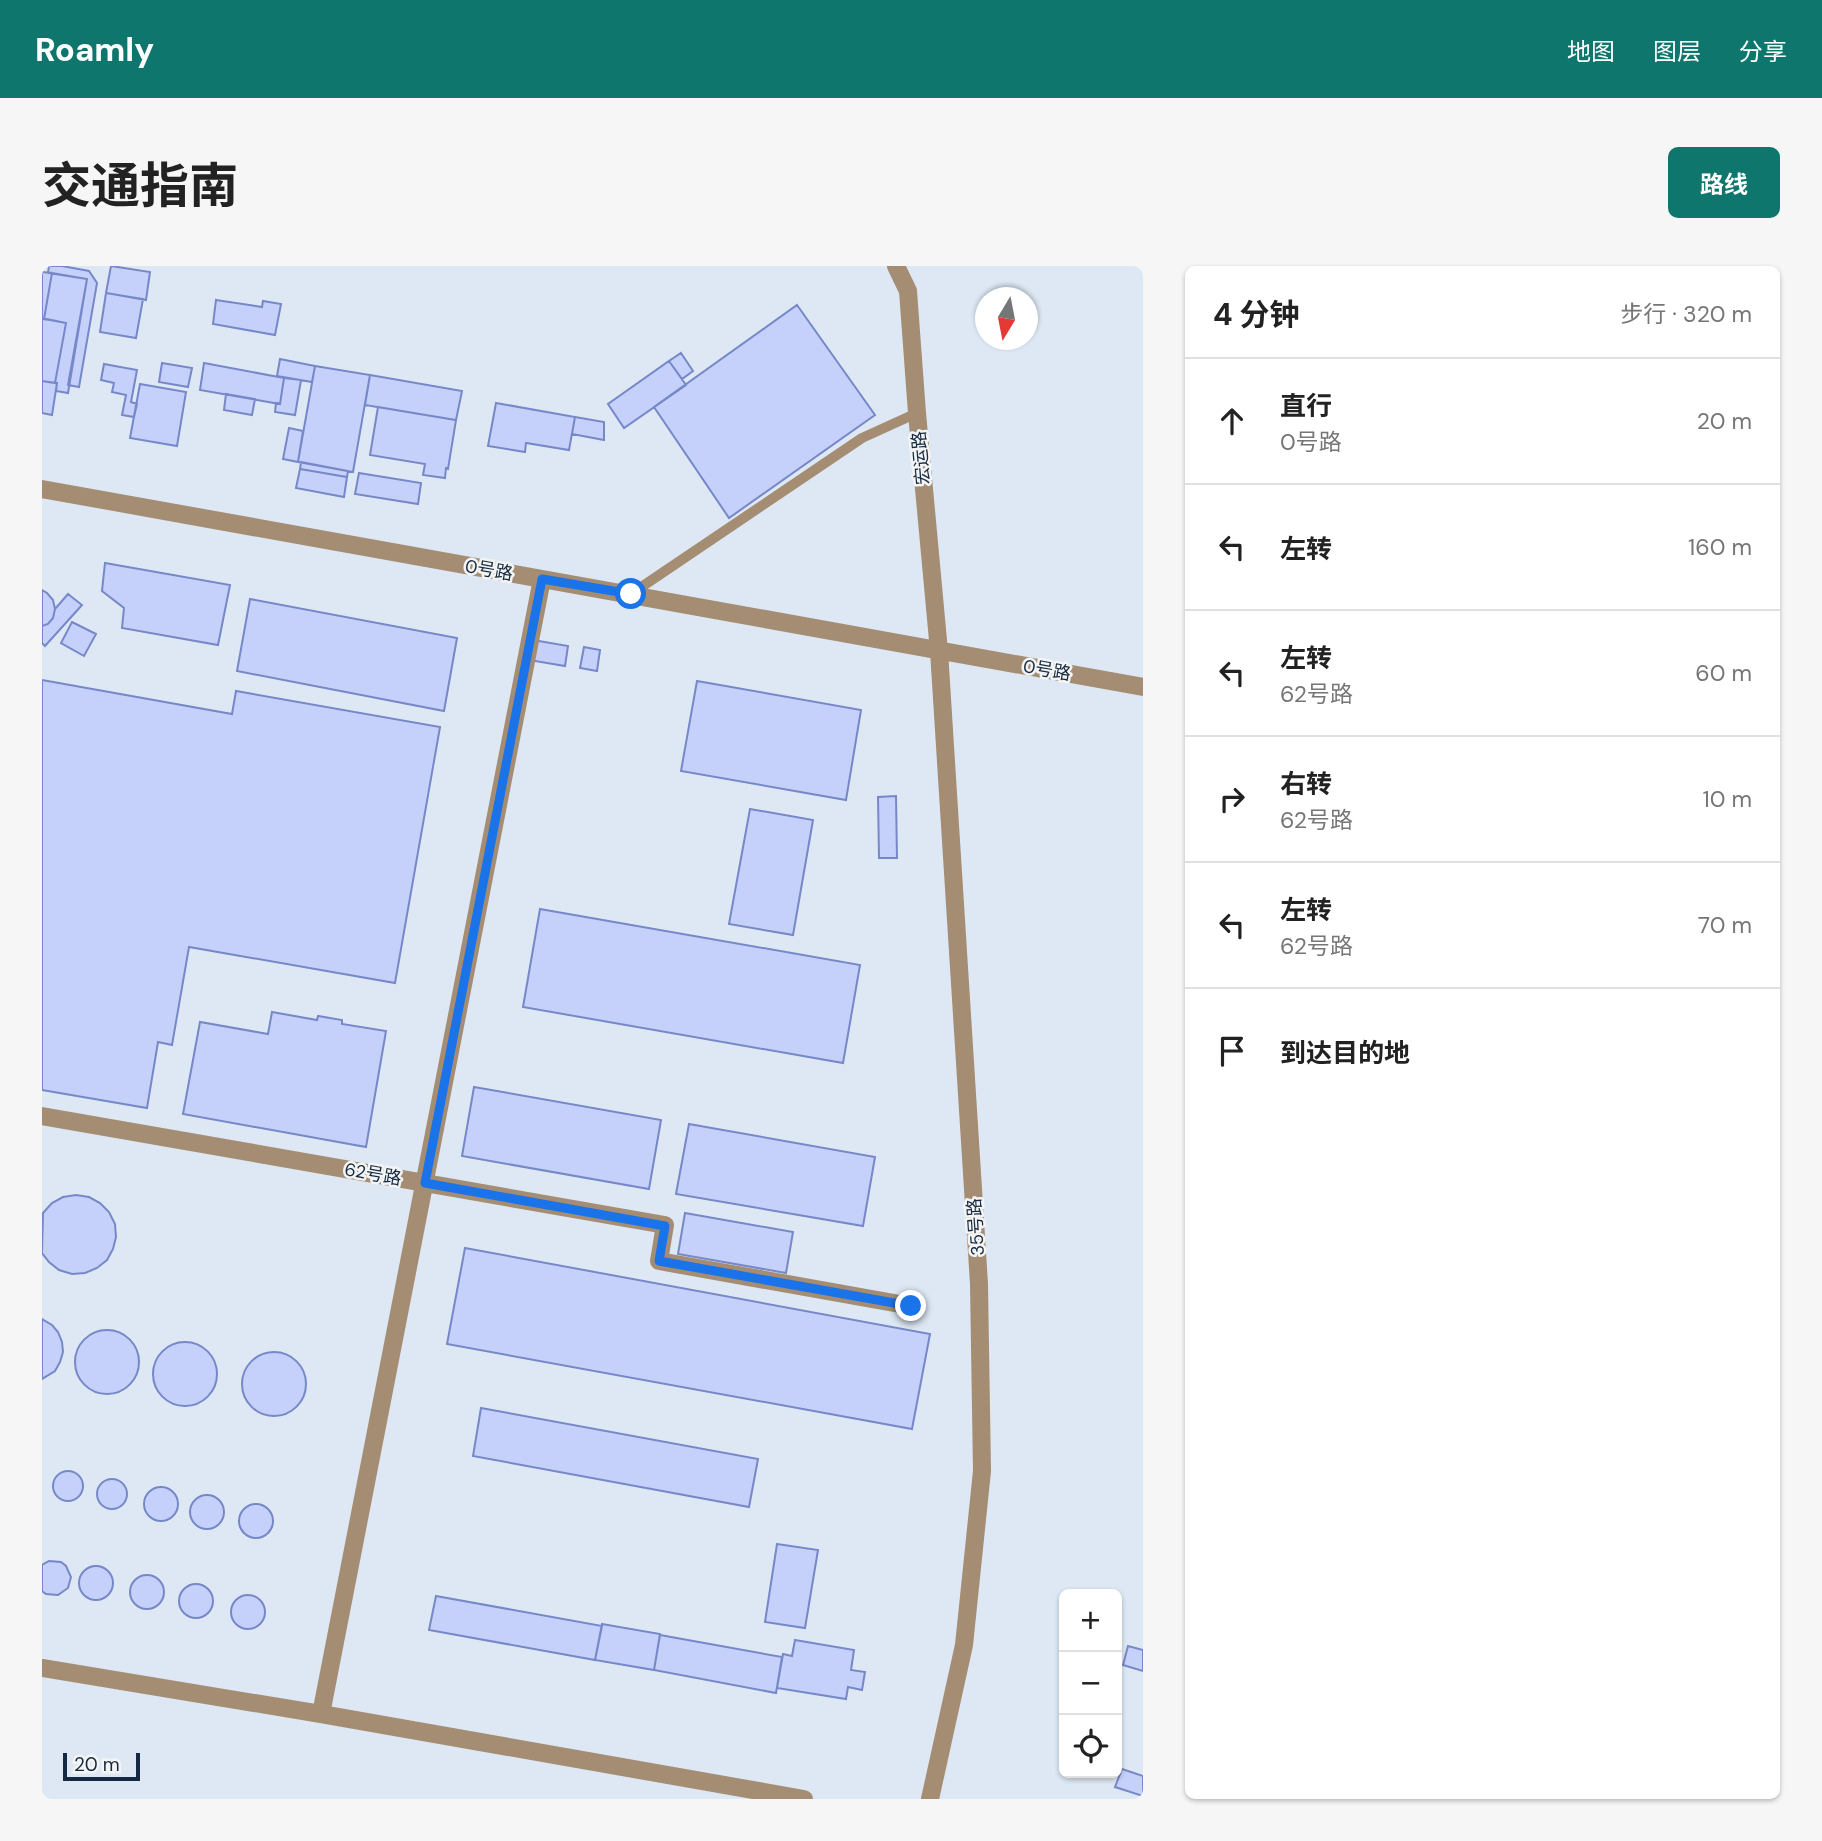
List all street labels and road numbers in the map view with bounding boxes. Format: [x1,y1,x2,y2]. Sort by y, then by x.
street label: 宏运路 [907,430,935,486]
street label: 0号路 [463,554,515,586]
street label: 0号路 [1021,654,1073,686]
street label: 62号路 [343,1157,403,1191]
street label: 35号路 [962,1197,990,1257]

